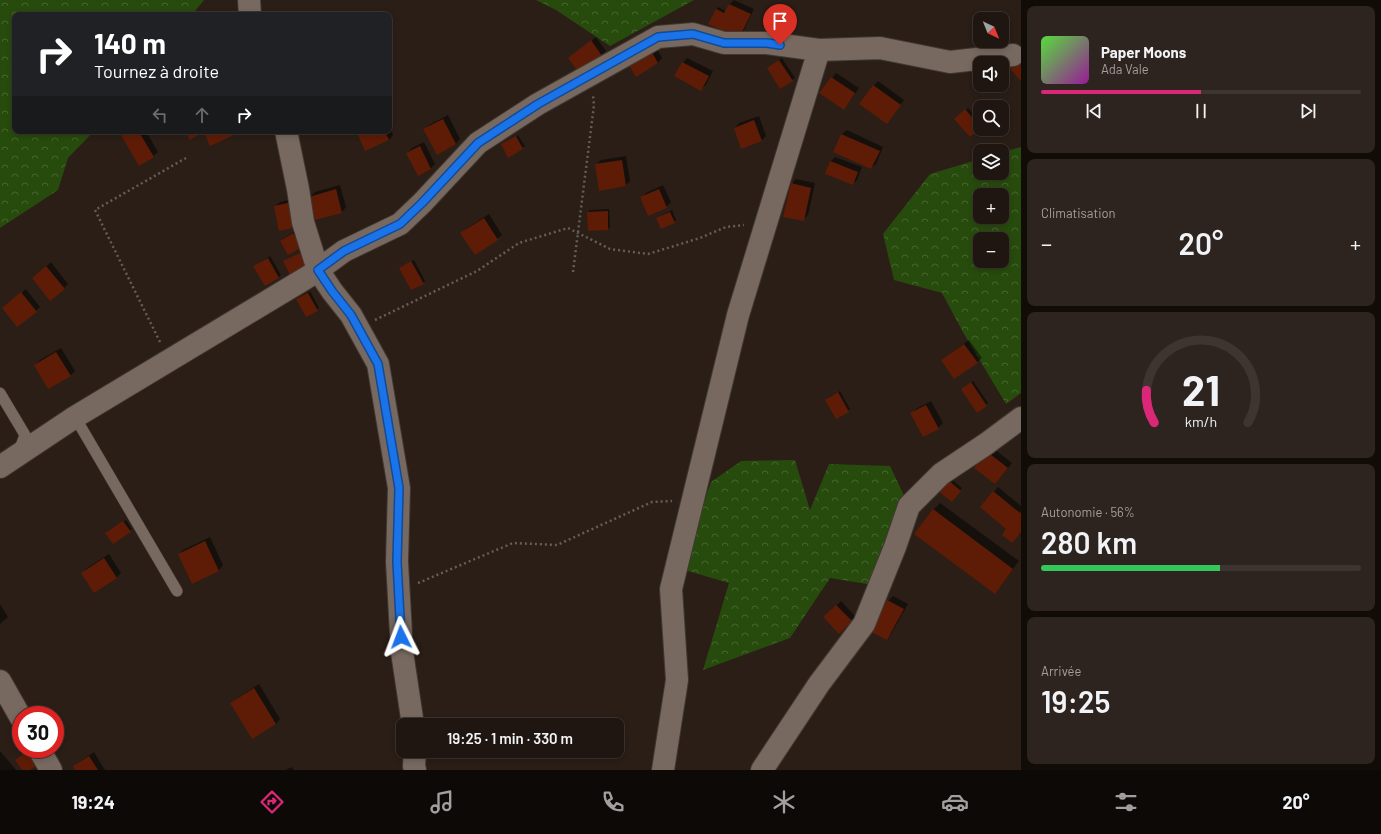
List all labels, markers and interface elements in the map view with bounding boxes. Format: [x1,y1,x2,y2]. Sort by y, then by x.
pin [763,4,797,45]
icon: arrive [769,10,791,32]
north arrow [973,12,1009,48]
map controls [973,12,1009,268]
text: 140 m [94,26,166,60]
icon: right [28,28,80,80]
text: Paper Moons [1101,43,1186,61]
button: sound [973,56,1009,92]
text: Tournez à droite [94,60,219,82]
text: Ada Vale [1101,61,1149,77]
button: search [973,100,1009,136]
icon: previous [1083,100,1105,122]
icon: pause [1190,100,1212,122]
icon: next [1297,100,1319,122]
icon: left [149,104,171,126]
icon: ahead [191,104,213,126]
icon: right [233,104,255,126]
button: layers [973,144,1009,180]
button: + [973,188,1009,224]
text: Climatisation [1041,205,1116,221]
text: 20° [1179,225,1223,261]
text: − [1041,230,1052,256]
text: + [1350,230,1361,256]
button: − [973,232,1009,268]
text: 21 [1182,364,1220,414]
text: km/h [1185,413,1217,430]
text: Autonomie · 56% [1041,504,1135,520]
text: 280 km [1041,524,1137,560]
position arrow [380,616,422,658]
text: Arrivée [1041,663,1081,679]
text: 19:25 [1041,683,1110,719]
speed limit sign: 30 [12,706,64,758]
text: 19:25 · 1 min · 330 m [447,729,573,747]
icon: directions [258,788,286,816]
icon: music [428,788,456,816]
icon: phone [599,788,627,816]
icon: climate [770,788,798,816]
icon: car [941,788,969,816]
icon: filters [1112,788,1140,816]
text: 19:24 [71,791,115,813]
text: 20° [1282,791,1310,813]

